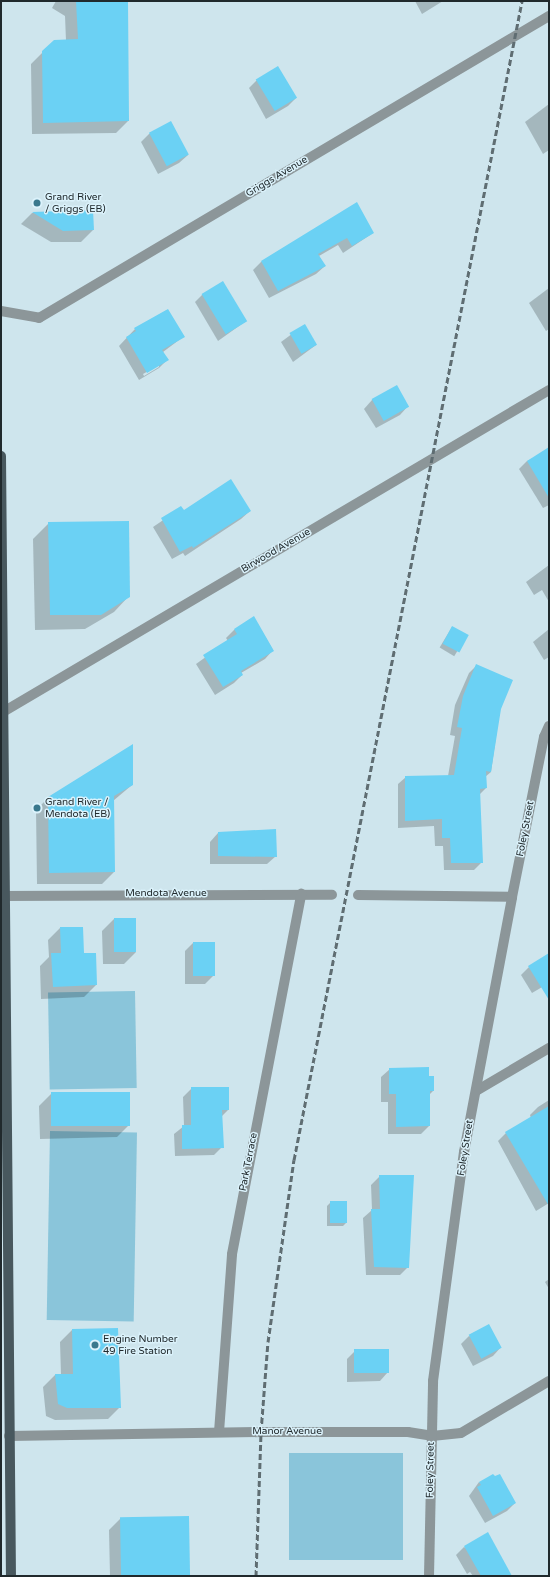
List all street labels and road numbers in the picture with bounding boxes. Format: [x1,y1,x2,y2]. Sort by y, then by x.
street label: Griggs Avenue [244,154,310,200]
street label: Birwood Avenue [239,526,313,576]
street label: Foley Street [515,800,537,858]
street label: Mendota Avenue [125,888,207,900]
street label: Foley Street [456,1119,476,1177]
street label: Park Terrace [237,1132,261,1192]
street label: Manor Avenue [252,1426,322,1438]
street label: Foley Street [425,1442,437,1498]

